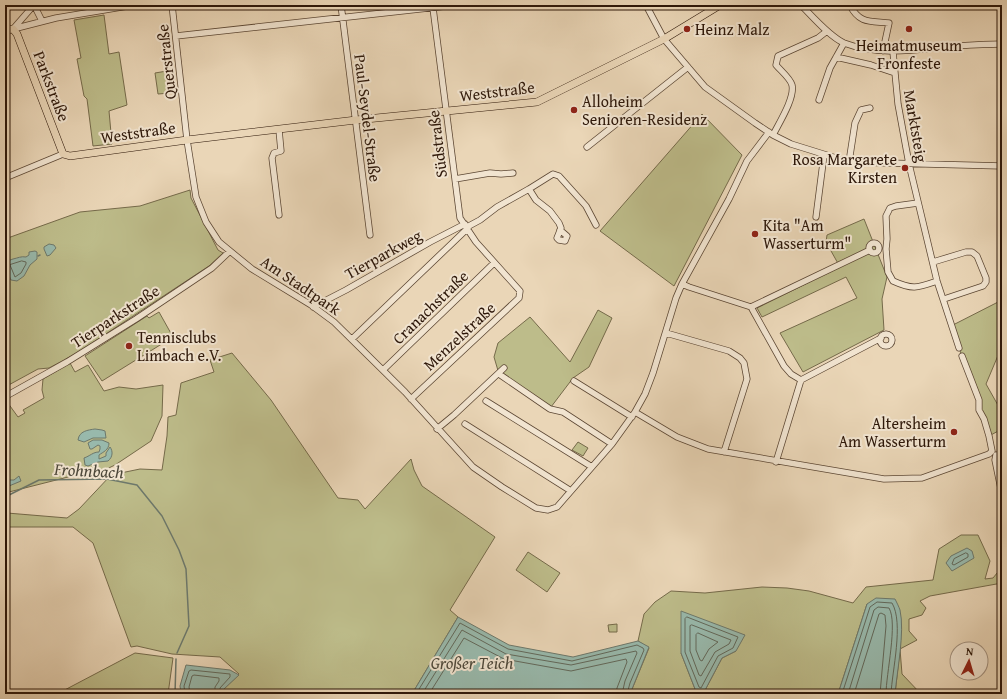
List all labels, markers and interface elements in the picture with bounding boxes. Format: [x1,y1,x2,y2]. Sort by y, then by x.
place label: Heinz Malz [695,17,769,41]
street label: Querstraße [150,23,182,101]
marker: Heinz Malz [682,24,692,34]
marker: Heimatmuseum Fronfeste [904,24,914,34]
place label: Heimatmuseum Fronfeste [856,33,962,75]
street label: Parkstraße [28,47,76,125]
street label: Paul-Seydel-Straße [348,53,388,183]
street label: Weststraße [458,74,536,108]
street label: Marktsteig [898,88,934,164]
place label: Alloheim Senioren-Residenz [582,89,707,131]
marker: Alloheim Senioren-Residenz [569,105,579,115]
street label: Südstraße [421,109,453,179]
street label: Weststraße [99,115,177,149]
place label: Rosa Margarete Kirsten [792,147,897,189]
marker: Rosa Margarete Kirsten [900,163,910,173]
place label: Kita "Am Wasserturm" [763,213,851,255]
street label: Tierparkweg [340,223,426,285]
marker: Kita "Am Wasserturm" [750,229,760,239]
street label: Am Stadtpark [256,249,347,321]
street label: Cranachstraße [386,264,474,350]
street label: Tierparkstraße [66,278,164,354]
street label: Menzelstraße [417,296,501,376]
place label: Tennisclubs Limbach e.V. [137,325,221,367]
marker: Tennisclubs Limbach e.V. [124,341,134,351]
place label: Altersheim Am Wasserturm [838,411,946,453]
marker: Altersheim Am Wasserturm [949,427,959,437]
water label: Frohnbach [53,456,125,484]
north arrow [949,641,989,681]
text: N [966,643,975,659]
water label: Großer Teich [431,650,514,675]

